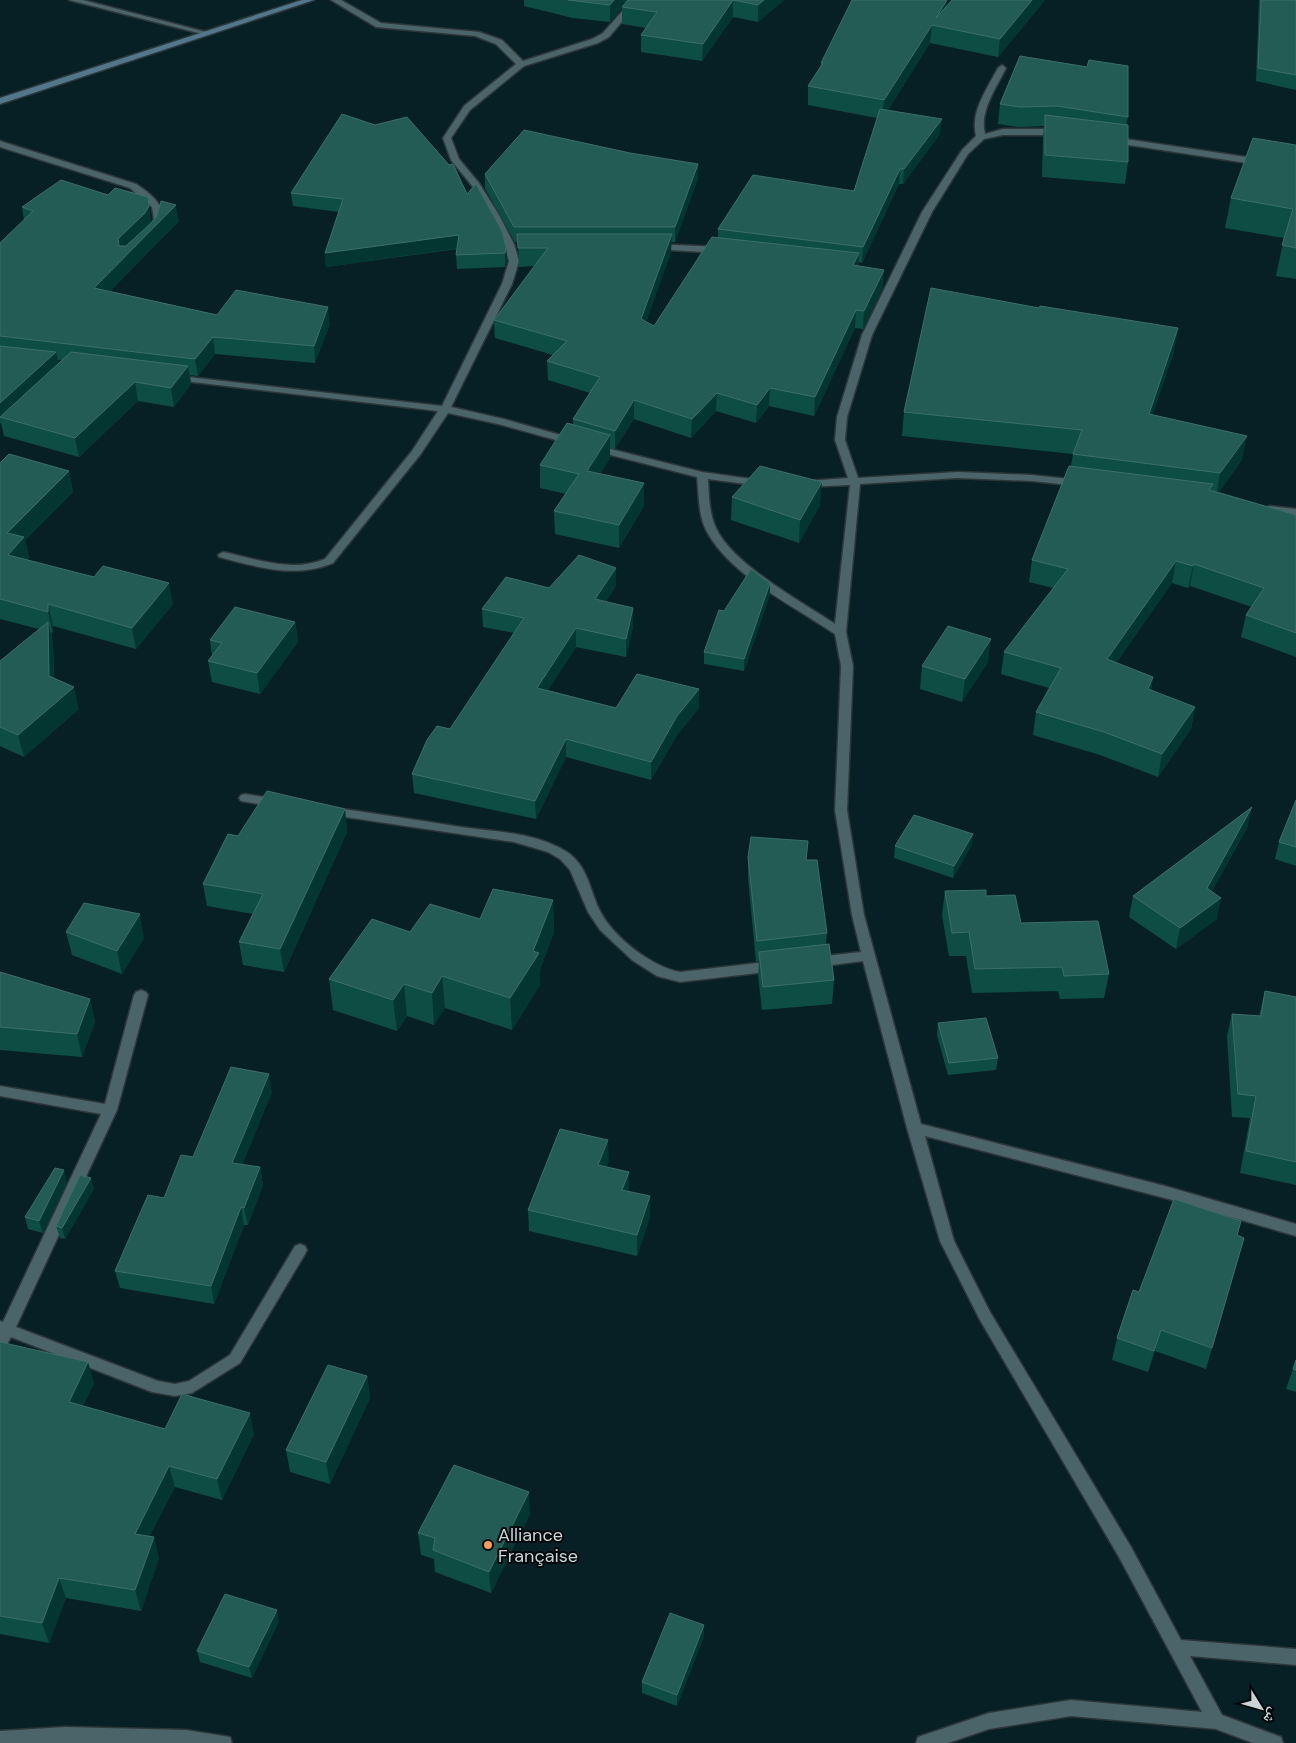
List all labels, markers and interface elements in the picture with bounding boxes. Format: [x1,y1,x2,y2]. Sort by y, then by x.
place label: Alliance Française [498,1523,578,1568]
marker: Alliance Française [482,1539,494,1551]
north arrow [1236,1683,1286,1733]
text: ش [1260,1704,1283,1727]

